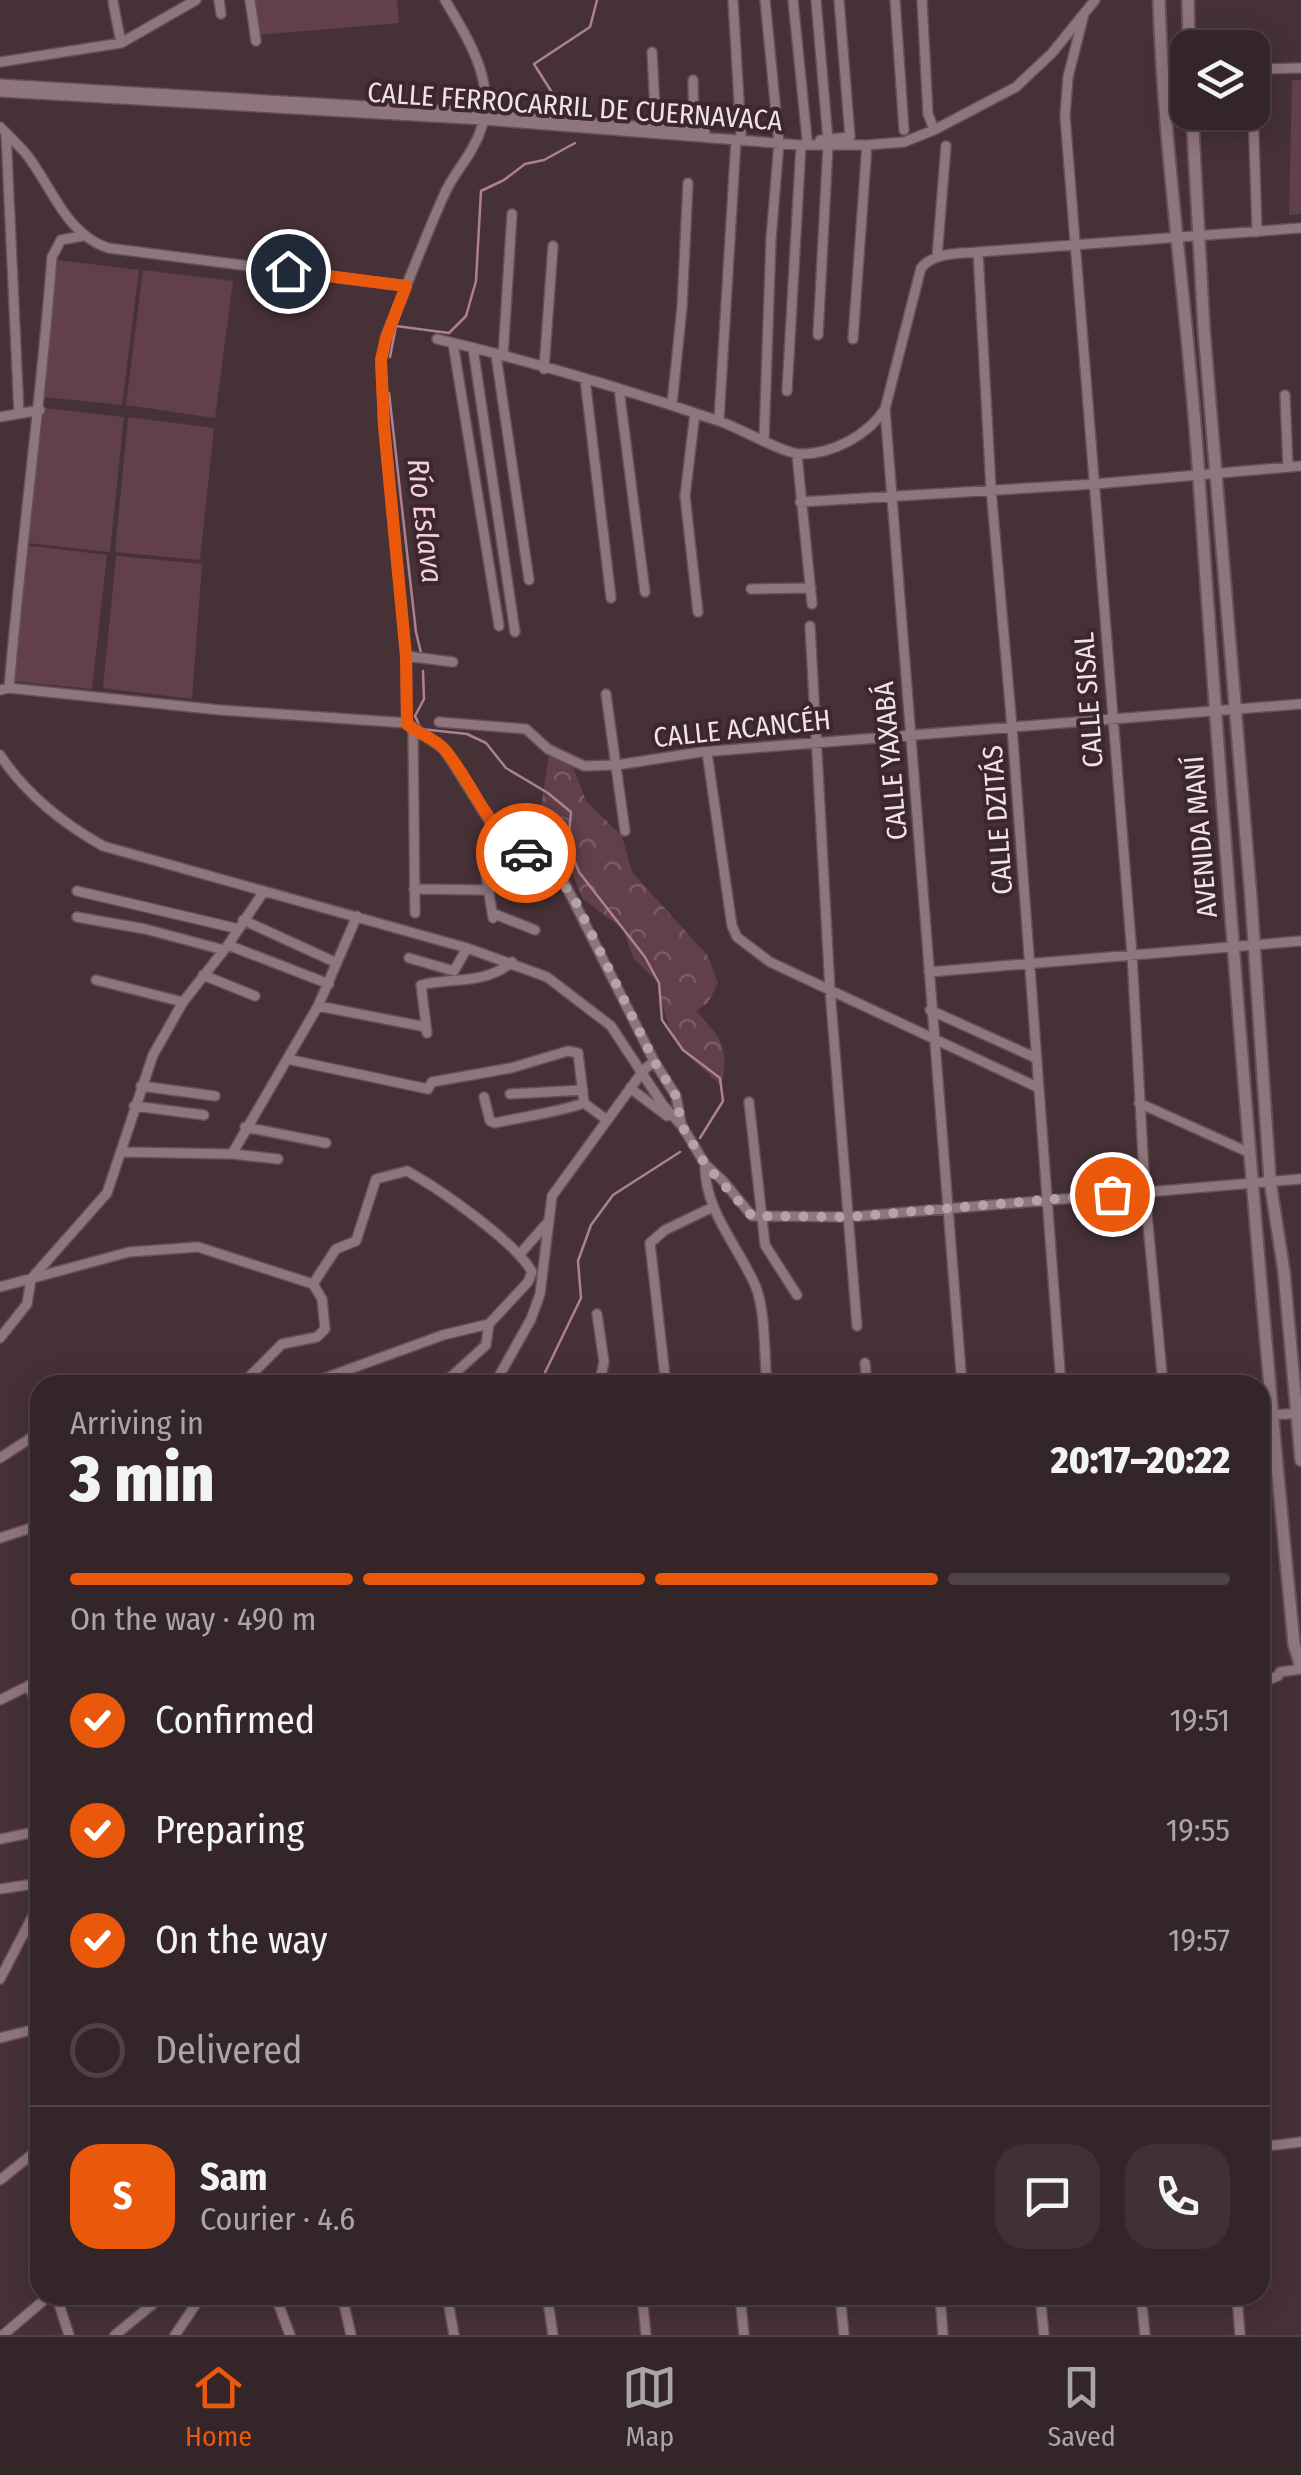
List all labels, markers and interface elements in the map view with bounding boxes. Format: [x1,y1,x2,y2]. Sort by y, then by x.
map controls [1170,30,1270,130]
button: layers [1170,30,1270,130]
street label: CALLE FERROCARRIL DE CUERNAVACA [366,76,784,137]
pin [246,229,331,314]
icon: home [261,244,316,299]
water label: Río Eslava [400,457,450,585]
street label: CALLE SISAL [1067,631,1110,769]
street label: CALLE YAXABÁ [867,680,914,842]
street label: CALLE ACANCÉH [652,703,832,754]
street label: CALLE DZITÁS [976,744,1019,896]
street label: AVENIDA MANÍ [1177,755,1224,919]
courier [476,803,576,903]
icon: car [499,826,554,881]
pin [1070,1152,1155,1237]
icon: bag [1085,1167,1140,1222]
text: Arriving in [70,1404,204,1442]
text: 20:17–20:22 [1051,1437,1230,1483]
text: 3 min [70,1440,215,1518]
text: On the way · 490 m [70,1600,316,1638]
icon: check [70,1693,125,1748]
text: Confirmed [155,1697,315,1743]
text: 19:51 [1169,1701,1230,1739]
icon: check [70,1803,125,1858]
text: Preparing [155,1807,304,1853]
text: 19:55 [1166,1811,1230,1849]
icon: check [70,1913,125,1968]
text: On the way [155,1917,327,1963]
text: 19:57 [1168,1921,1230,1959]
text: Delivered [155,2027,302,2073]
button: chat [995,2144,1100,2249]
button: phone [1125,2144,1230,2249]
text: Sam [200,2154,268,2200]
text: S [113,2173,132,2219]
text: Courier · 4.6 [200,2200,355,2238]
tab: Home [185,2360,252,2453]
tab: Map [622,2360,677,2453]
tab: Saved [1047,2360,1116,2453]

